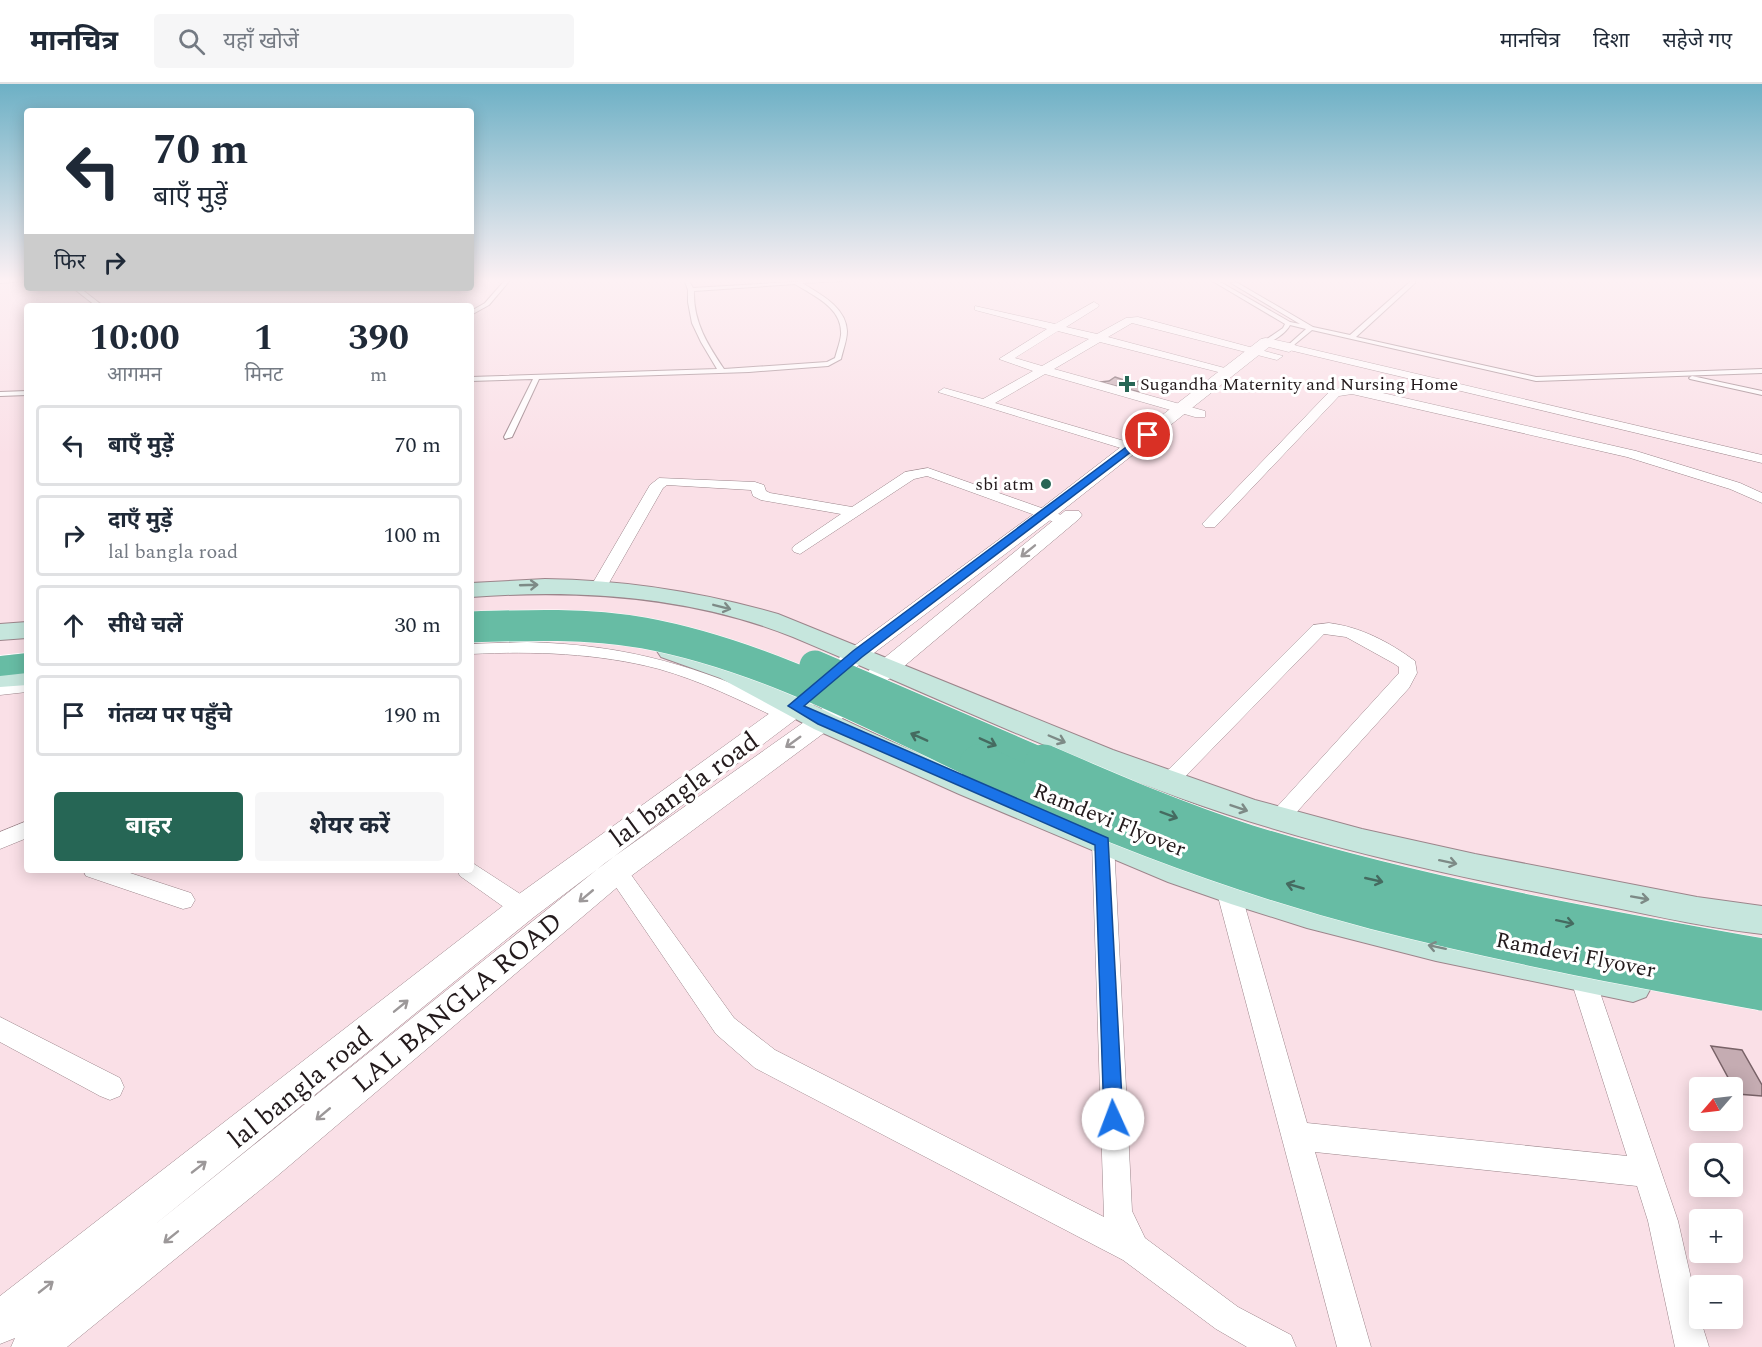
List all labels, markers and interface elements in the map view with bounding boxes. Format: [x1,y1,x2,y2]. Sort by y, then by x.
search box [154,14,574,68]
text: मानचित्र [30,20,118,63]
icon: search [175,25,208,58]
text: यहाँ खोजें [223,25,299,58]
text: मानचित्र [1500,25,1560,57]
text: दिशा [1593,25,1629,57]
text: सहेजे गए [1662,25,1732,57]
text: 70 m [153,119,248,182]
icon: left [54,132,132,210]
text: बाएँ मुड़ें [153,176,228,218]
text: फिर [54,246,86,279]
icon: right [98,246,131,279]
text: 10:00 [89,311,180,366]
text: 1 [254,311,274,366]
text: 390 [348,311,409,366]
text: आगमन [107,360,162,390]
text: मिनट [245,360,283,390]
text: m [370,360,387,390]
place label: Sugandha Maternity and Nursing Home [1140,371,1458,398]
marker: Sugandha Maternity and Nursing Home [1118,375,1136,393]
pin [1122,409,1173,460]
icon: arrive [1131,418,1164,451]
icon: left [57,429,90,462]
text: बाएँ मुड़ें [108,429,174,462]
text: 70 m [395,429,441,462]
place label: sbi atm [975,471,1034,498]
marker: sbi atm [1039,477,1053,491]
text: दाएँ मुड़ें [108,504,173,537]
icon: right [57,519,90,552]
text: 100 m [384,519,441,552]
text: lal bangla road [108,537,238,567]
one-way arrow [1020,545,1036,558]
one-way arrow [519,579,539,591]
one-way arrow [712,602,731,613]
icon: ahead [57,609,90,642]
text: सीधे चलें [108,609,183,642]
text: 30 m [395,609,441,642]
icon: arrive [57,699,90,732]
text: गंतव्य पर पहुँचे [108,699,232,732]
text: 190 m [384,699,441,732]
street label: lal bangla road [601,721,768,858]
one-way arrow [911,731,929,743]
one-way arrow [1047,734,1065,745]
one-way arrow [786,736,802,749]
one-way arrow [978,737,997,748]
street label: Ramdevi Flyover [1028,775,1191,866]
button: बाहर [54,792,243,861]
button: शेयर करें [255,792,444,861]
one-way arrow [1229,803,1248,814]
one-way arrow [1159,811,1177,822]
one-way arrow [1438,857,1457,868]
one-way arrow [1364,875,1384,886]
one-way arrow [1286,880,1305,891]
one-way arrow [578,889,594,902]
one-way arrow [1629,893,1649,904]
street label: LAL BANGLA ROAD [343,902,572,1104]
one-way arrow [1555,917,1574,928]
street label: Ramdevi Flyover [1493,924,1659,987]
one-way arrow [1427,941,1447,952]
one-way arrow [393,999,409,1012]
street label: lal bangla road [219,1016,382,1159]
north arrow [1689,1077,1743,1131]
map controls [1689,1077,1743,1329]
position arrow [1081,1087,1145,1151]
one-way arrow [316,1107,331,1121]
button: search [1689,1143,1743,1197]
one-way arrow [191,1160,207,1173]
button: + [1689,1209,1743,1263]
one-way arrow [163,1230,179,1243]
button: − [1689,1275,1743,1329]
one-way arrow [38,1281,54,1294]

